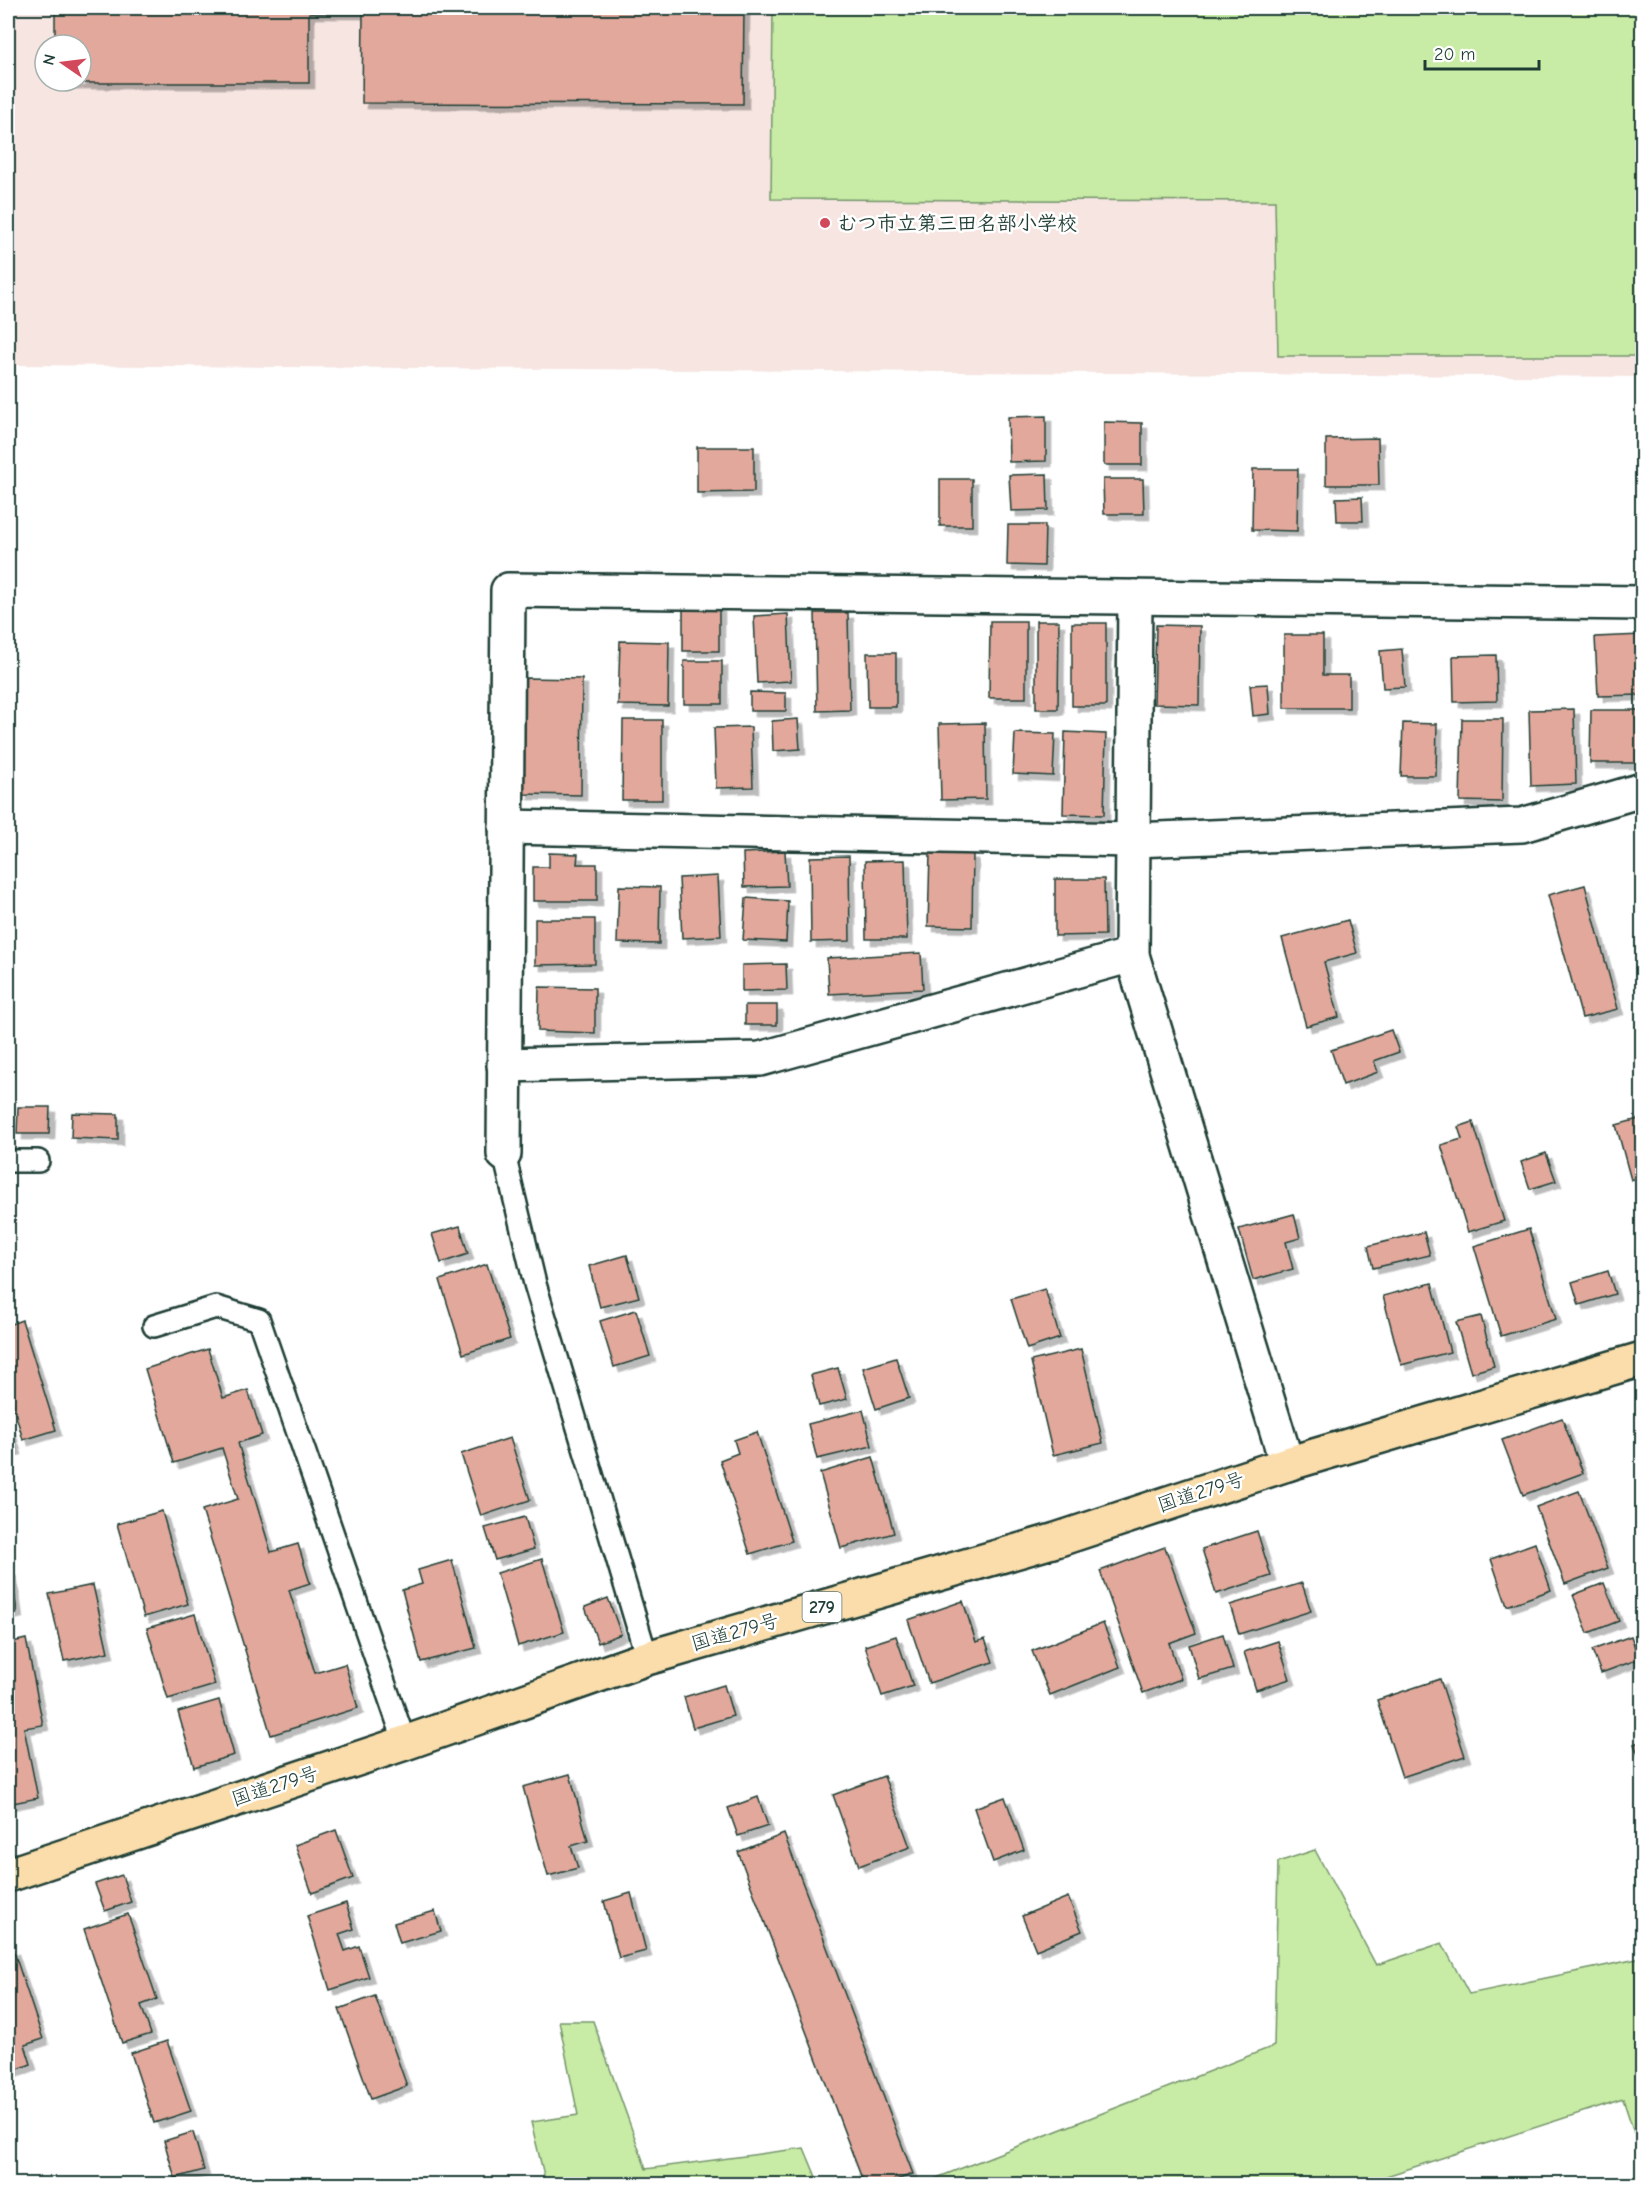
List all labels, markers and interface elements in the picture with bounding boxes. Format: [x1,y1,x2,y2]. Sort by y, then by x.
north arrow [33,33,93,93]
scale bar [1425,33,1539,71]
text: 20 m [1434,44,1475,65]
text: N [39,52,59,67]
place label: むつ市立第三田名部小学校 [837,212,1077,235]
marker: むつ市立第三田名部小学校 [818,216,832,230]
street label: 国道279号 [1154,1467,1248,1517]
road number: 279 [802,1592,842,1622]
street label: 国道279号 [688,1608,782,1656]
street label: 国道279号 [228,1761,322,1811]

